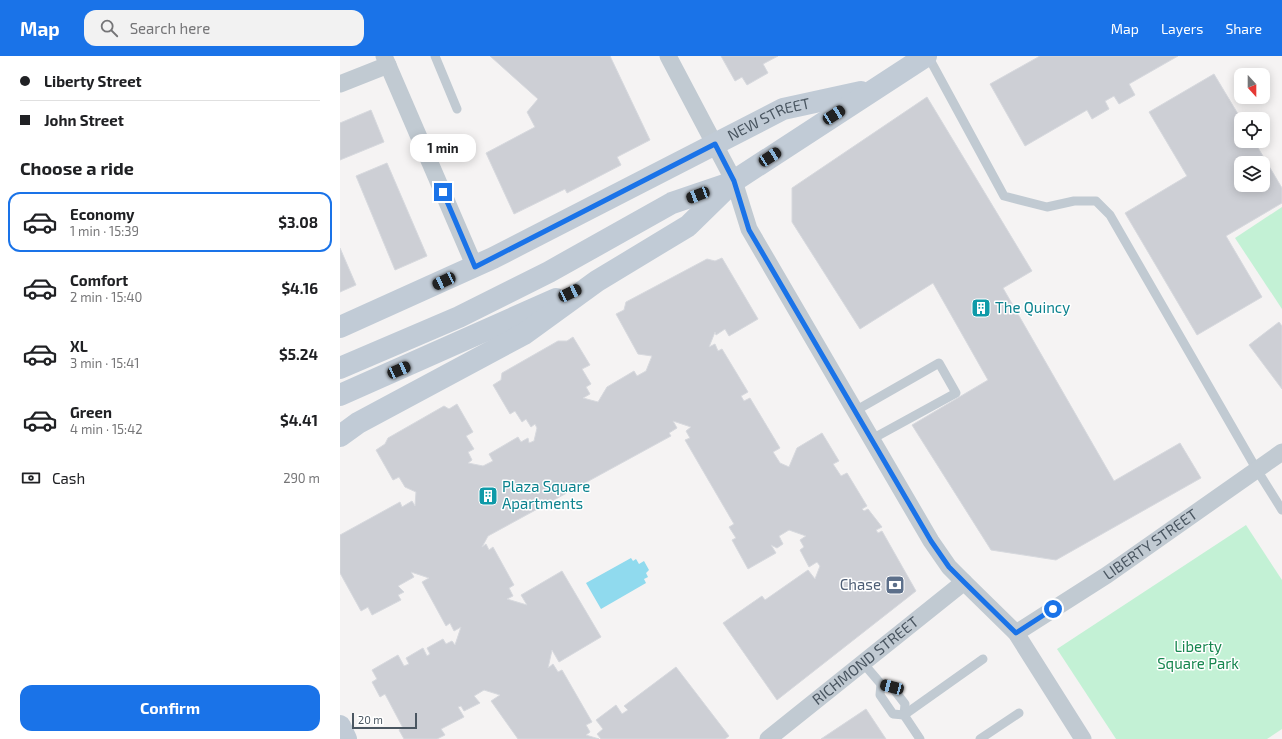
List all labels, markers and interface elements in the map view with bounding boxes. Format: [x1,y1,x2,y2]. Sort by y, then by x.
search box [84,10,364,46]
text: Map [20,17,60,40]
icon: search [98,17,120,39]
text: Search here [130,19,210,37]
text: Map [1111,20,1139,37]
text: Layers [1161,20,1203,37]
text: Share [1225,20,1262,37]
north arrow [1234,68,1270,104]
map controls [1234,68,1270,192]
text: Liberty Street [44,72,142,90]
street label: NEW STREET [724,93,812,144]
car [821,103,847,127]
text: John Street [44,111,124,129]
button: locate [1234,112,1270,148]
callout: 1 min [410,134,476,162]
text: 1 min [427,140,459,156]
car [757,145,783,169]
button: layers [1234,156,1270,192]
text: Choose a ride [20,157,134,179]
route end [434,183,452,201]
car [685,185,711,205]
icon: car [22,204,58,240]
text: Economy [70,205,135,223]
text: $3.08 [278,213,318,231]
text: 1 min · 15:39 [70,223,139,239]
icon: car [22,270,58,306]
car [431,270,457,292]
text: Comfort [70,271,128,289]
text: $4.16 [281,279,318,297]
car [557,282,583,304]
text: 2 min · 15:40 [70,289,142,305]
building icon: The Quincy [970,297,992,319]
place label: The Quincy [995,298,1070,317]
icon: car [22,336,58,372]
text: XL [70,337,88,355]
text: $5.24 [279,345,318,363]
text: 3 min · 15:41 [70,355,140,371]
car [386,360,412,380]
icon: car [22,402,58,438]
text: Green [70,403,112,421]
text: $4.41 [280,411,318,429]
text: 4 min · 15:42 [70,421,142,437]
icon: cash [20,467,42,489]
text: Cash [52,469,85,487]
text: 290 m [283,470,320,486]
place label: Plaza Square Apartments [502,477,590,512]
building icon: Plaza Square Apartments [477,485,499,507]
street label: LIBERTY STREET [1099,504,1201,583]
bank icon: Chase [884,574,906,596]
place label: Chase [840,575,881,593]
route start [1044,600,1062,618]
street label: RICHMOND STREET [808,612,922,708]
park label: Liberty Square Park [1157,637,1239,672]
car [879,678,905,696]
button: Confirm [20,685,320,731]
scale bar [352,711,417,730]
text: 20 m [358,713,383,726]

